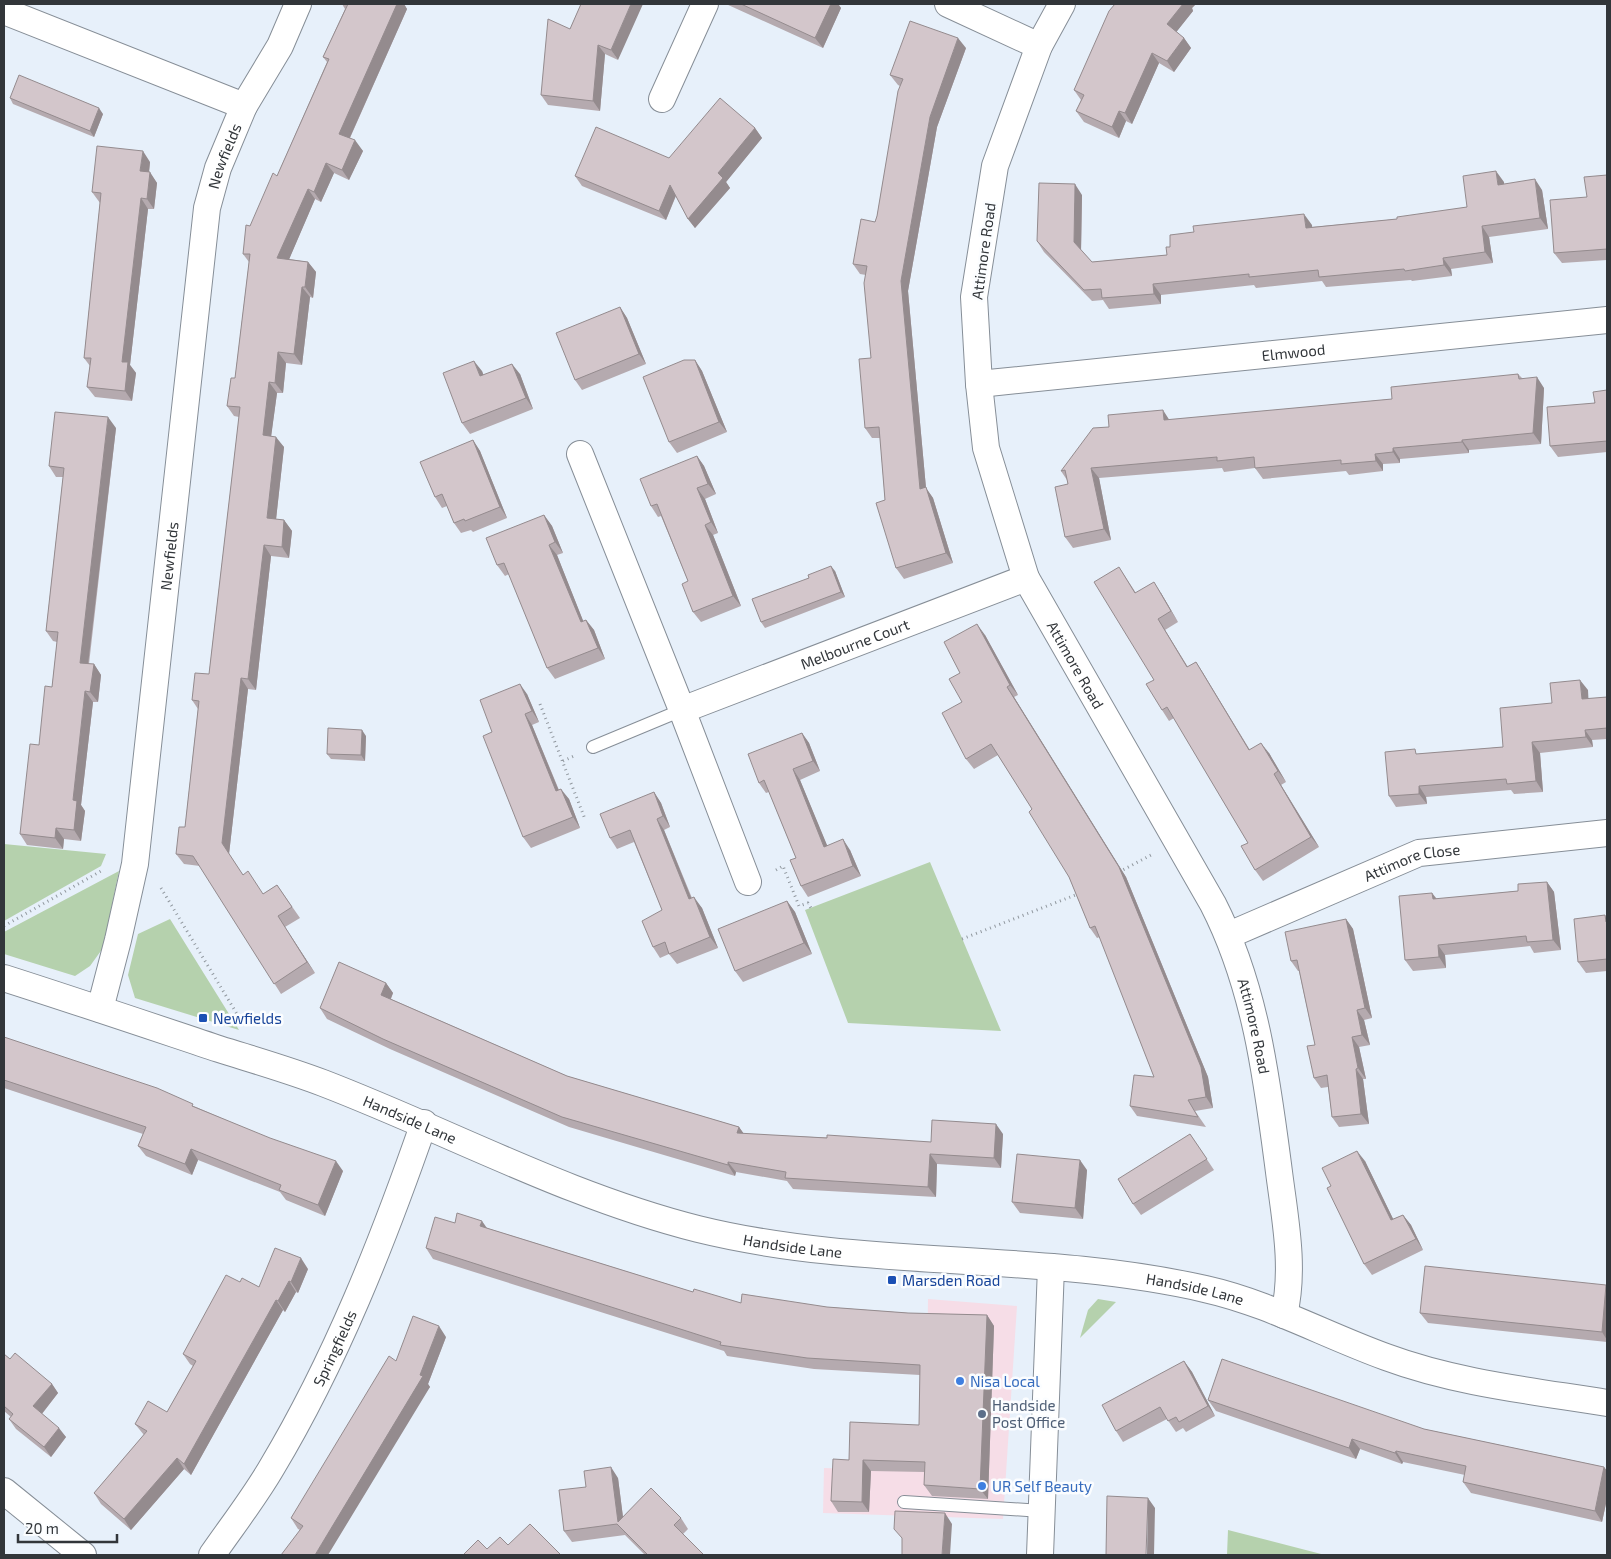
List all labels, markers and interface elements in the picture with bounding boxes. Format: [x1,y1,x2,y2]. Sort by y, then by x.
street label: Newfields [204,120,245,191]
street label: Attimore Road [967,201,999,301]
street label: Elmwood [1261,340,1326,364]
street label: Newfields [156,521,182,591]
street label: Melbourne Court [798,615,912,673]
street label: Attimore Road [1044,618,1108,712]
street label: Attimore Close [1361,840,1461,885]
street label: Attimore Road [1234,976,1274,1075]
place label: Newfields [213,1009,282,1027]
marker: Newfields [197,1012,209,1024]
street label: Handside Lane [361,1091,459,1147]
street label: Handside Lane [742,1230,843,1261]
street label: Handside Lane [1145,1269,1246,1308]
place label: Marsden Road [902,1271,1000,1289]
marker: Marsden Road [886,1274,898,1286]
street label: Springfields [309,1307,360,1389]
place label: Nisa Local [970,1372,1040,1390]
marker: Nisa Local [954,1375,966,1387]
place label: Handside Post Office [992,1396,1065,1431]
marker: Handside Post Office [976,1408,988,1420]
place label: UR Self Beauty [992,1477,1092,1495]
marker: UR Self Beauty [976,1480,988,1492]
scale bar [18,1512,116,1544]
text: 20 m [25,1519,59,1537]

